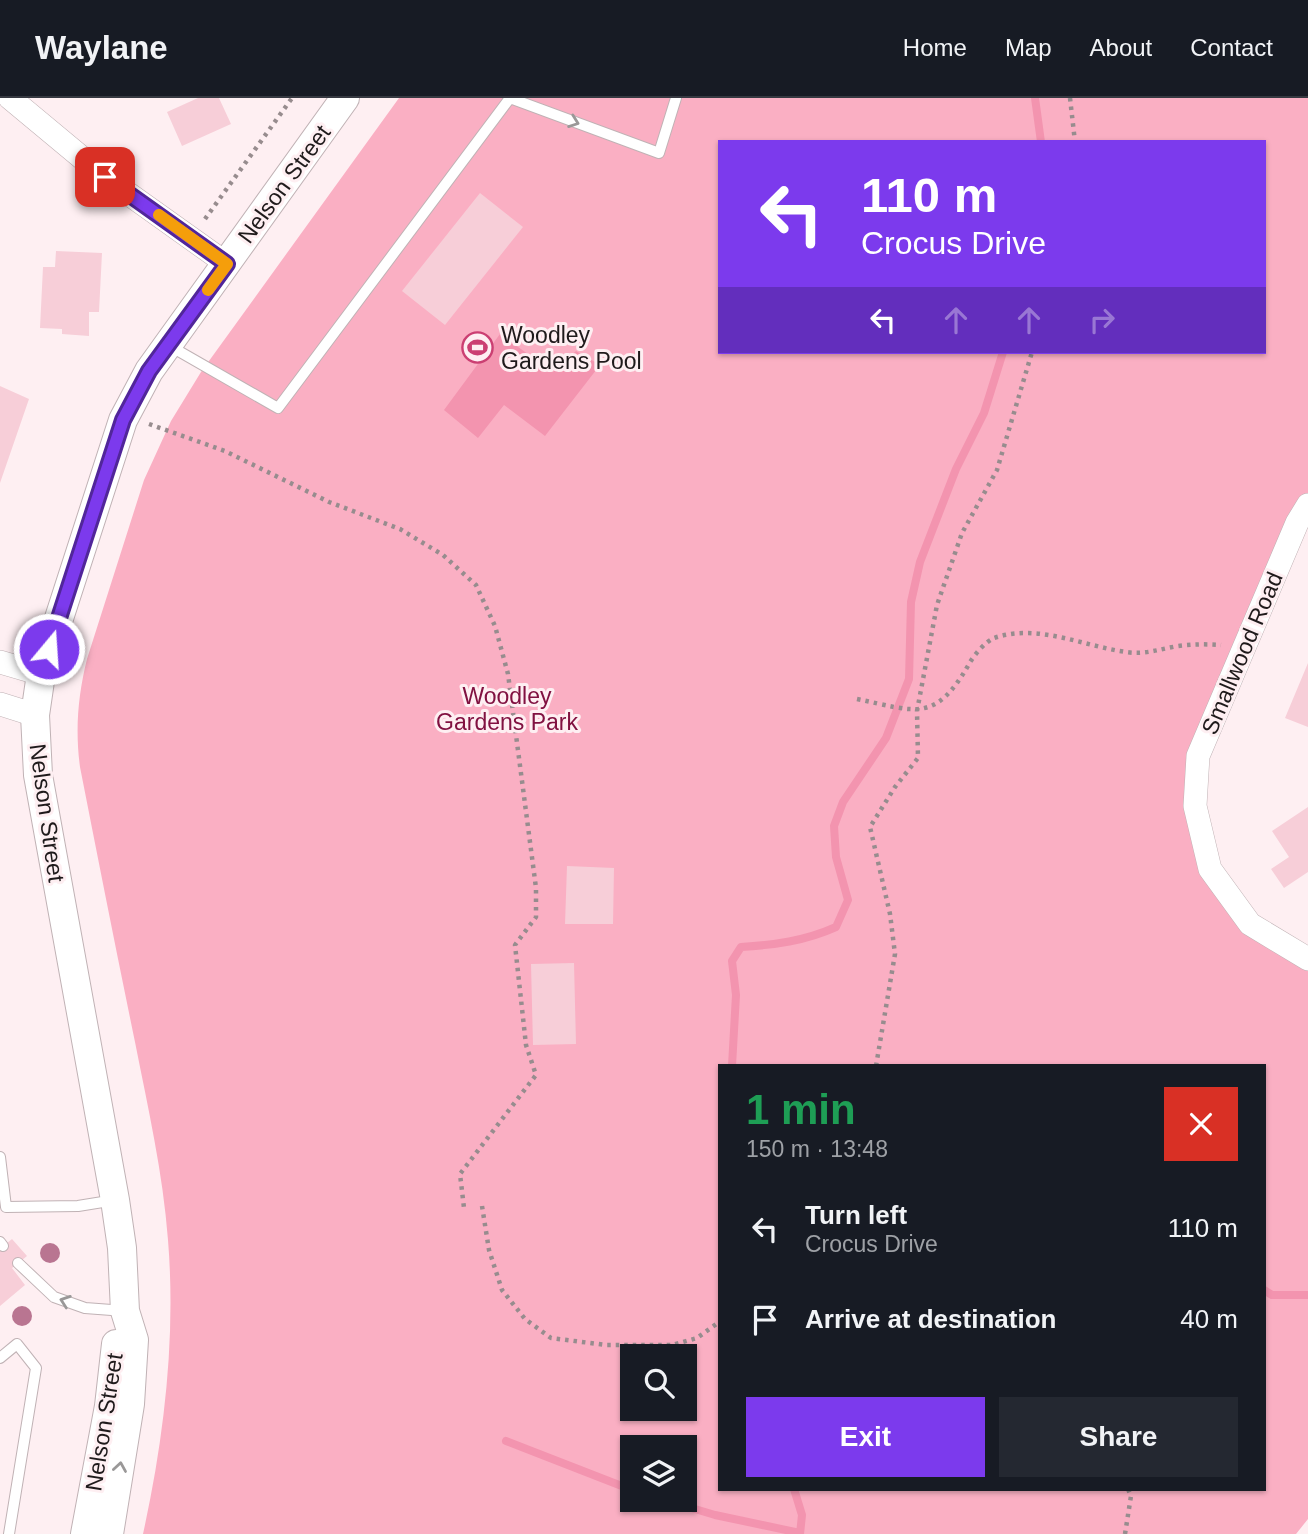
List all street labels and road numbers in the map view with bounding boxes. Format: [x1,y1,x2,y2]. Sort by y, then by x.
street label: Nelson Street [233,120,336,248]
street label: Smallwood Road [1196,568,1288,738]
street label: Nelson Street [24,742,70,884]
street label: Nelson Street [80,1351,128,1493]

